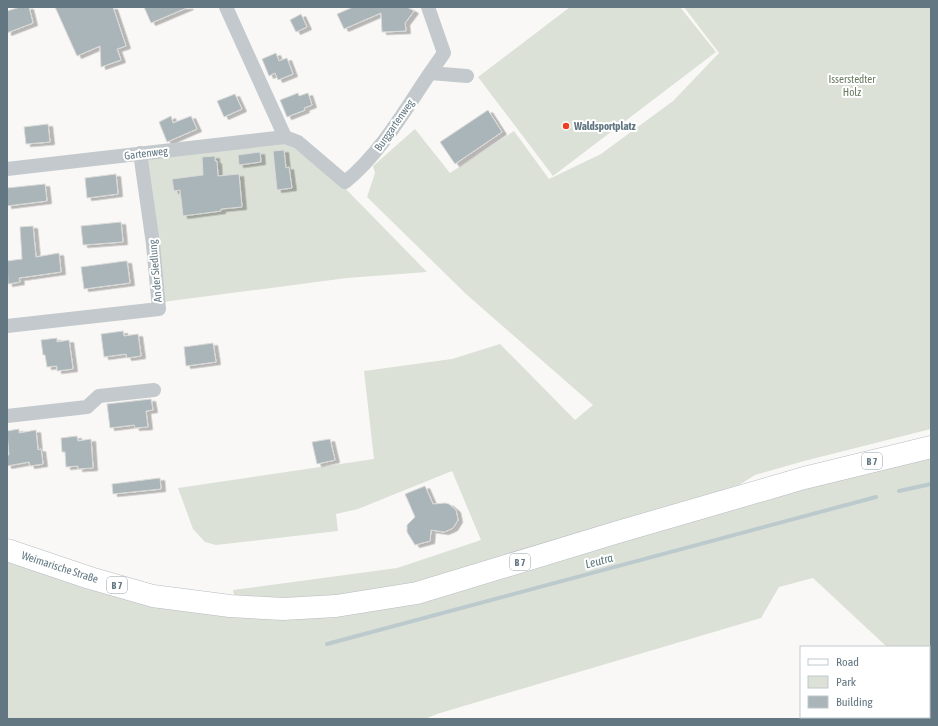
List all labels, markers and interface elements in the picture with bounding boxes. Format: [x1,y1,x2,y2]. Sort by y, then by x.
park label: Isserstedter Holz [828,73,876,98]
street label: Burggartenweg [372,97,416,153]
place label: Waldsportplatz [573,120,636,132]
marker: Waldsportplatz [561,121,571,131]
street label: Gartenweg [124,144,169,162]
street label: An der Siedlung [146,239,164,303]
road number: B 7 [862,453,882,469]
street label: Weimarische Straße [20,549,100,585]
water label: Leutra [584,550,615,571]
road number: B 7 [510,554,530,570]
road number: B 7 [107,577,127,593]
legend [800,646,930,718]
text: Road [836,655,859,669]
text: Park [836,675,857,689]
text: Building [836,695,874,709]

